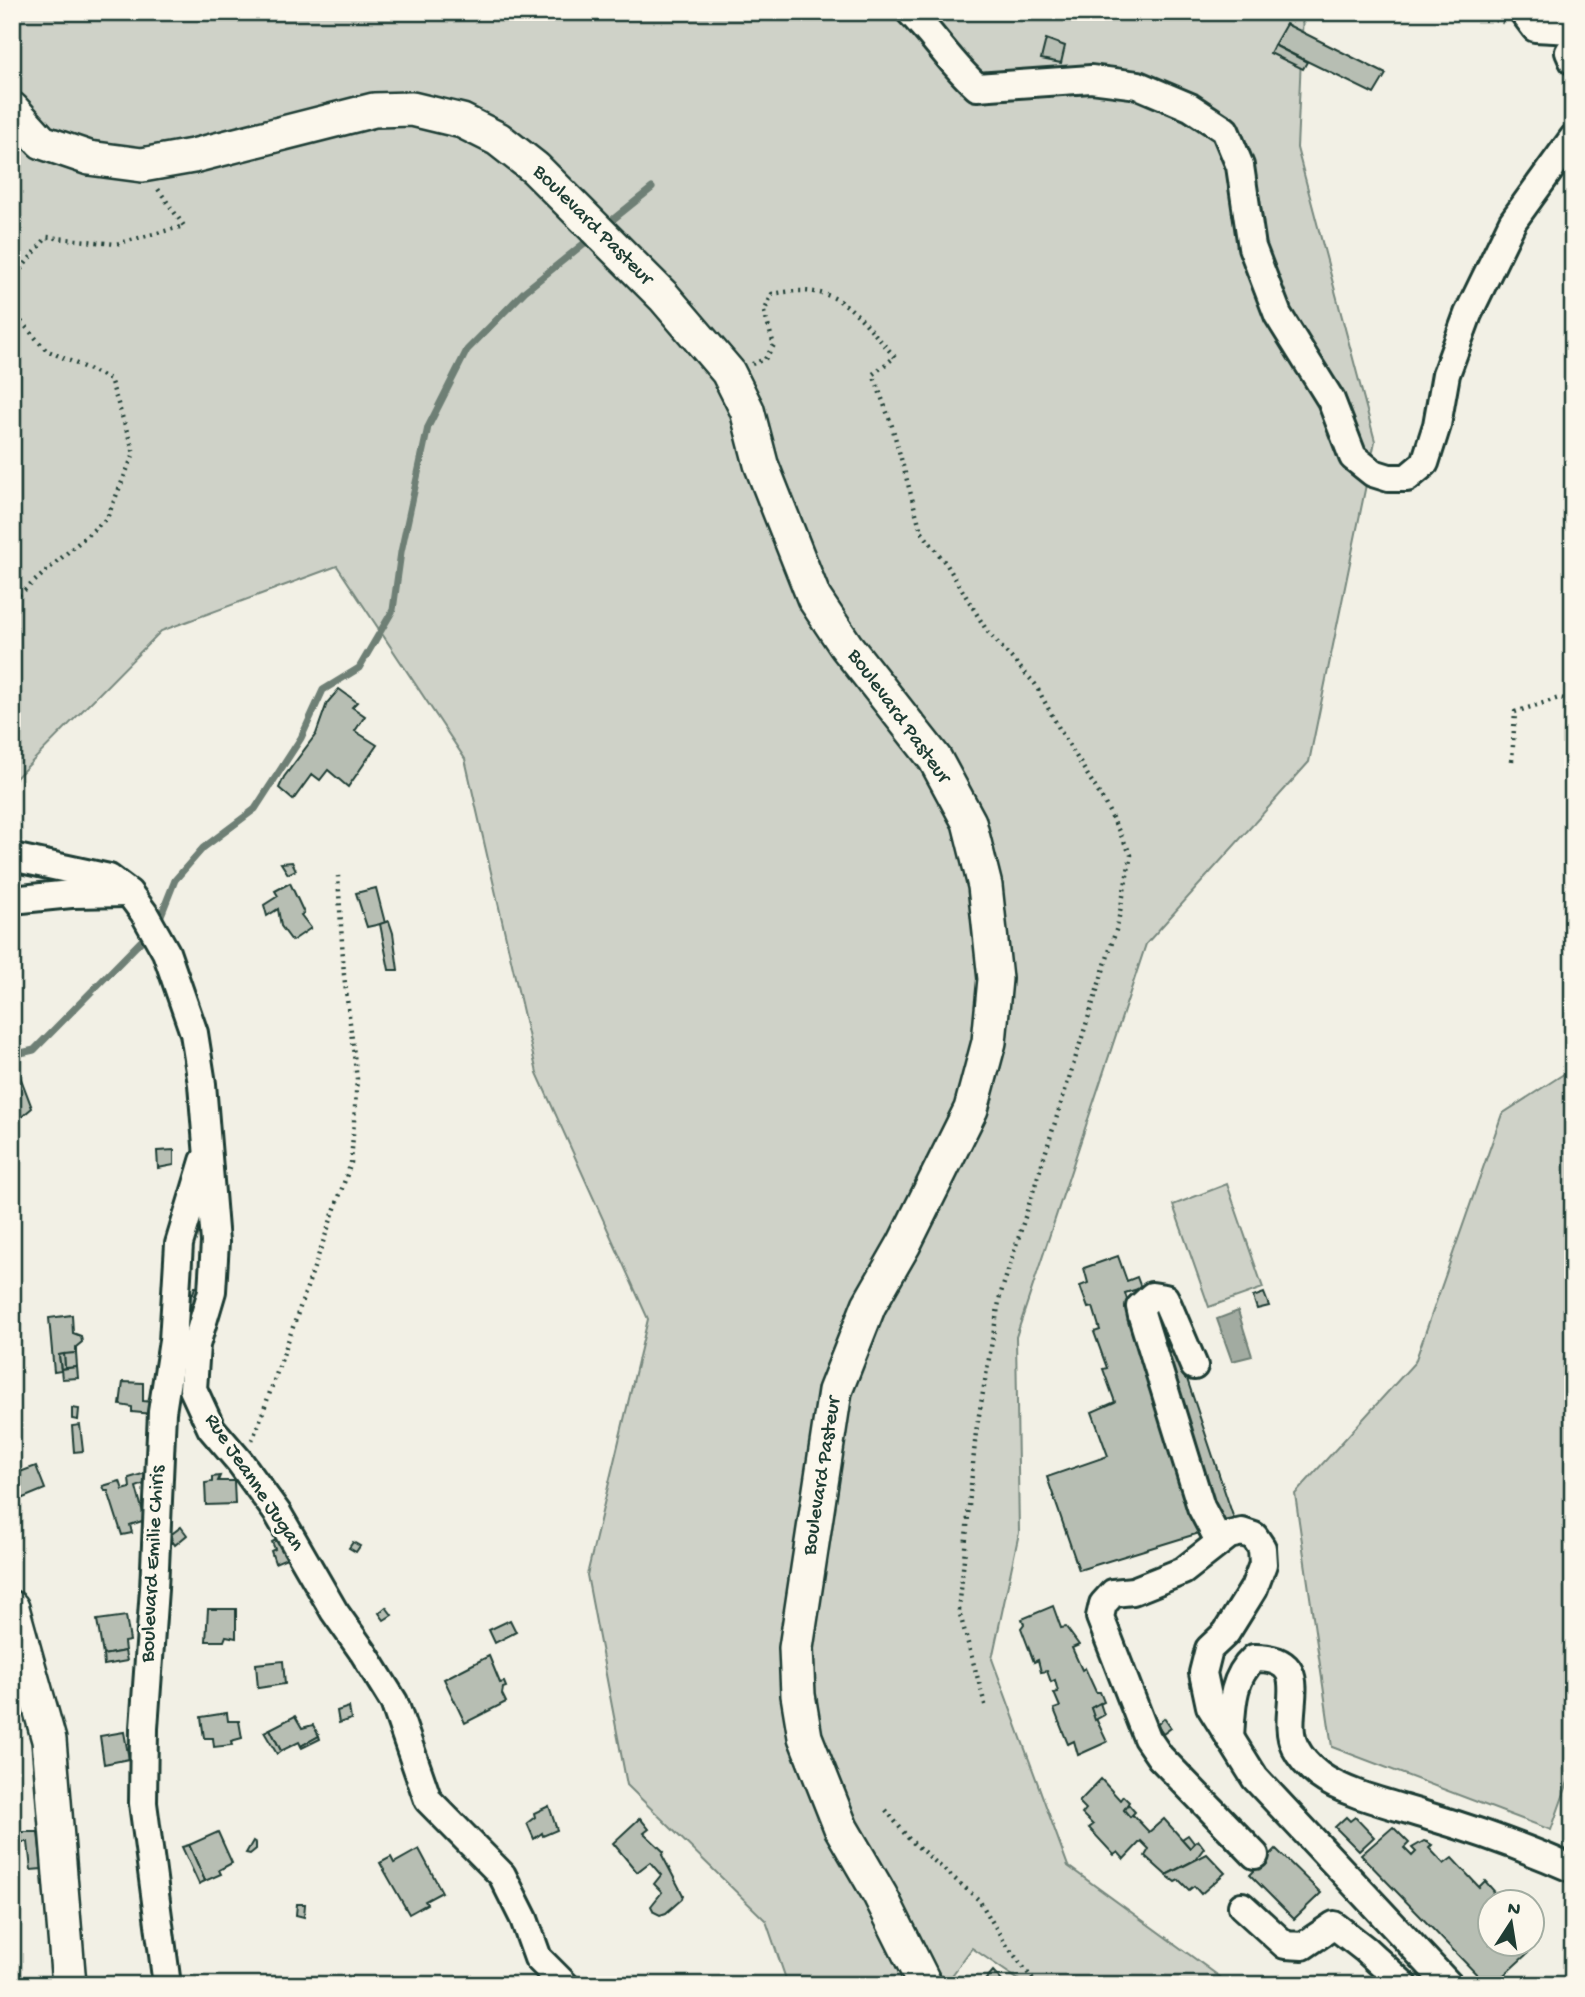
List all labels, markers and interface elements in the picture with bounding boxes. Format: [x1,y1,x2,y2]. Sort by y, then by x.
street label: Boulevard Pasteur [526,160,659,293]
street label: Boulevard Pasteur [840,644,956,790]
street label: Boulevard Pasteur [798,1393,848,1558]
street label: Rue Jeanne Jugan [198,1409,308,1557]
street label: Boulevard Emilie Chiris [136,1464,172,1664]
north arrow [1476,1888,1546,1958]
text: N [1505,1897,1522,1922]

